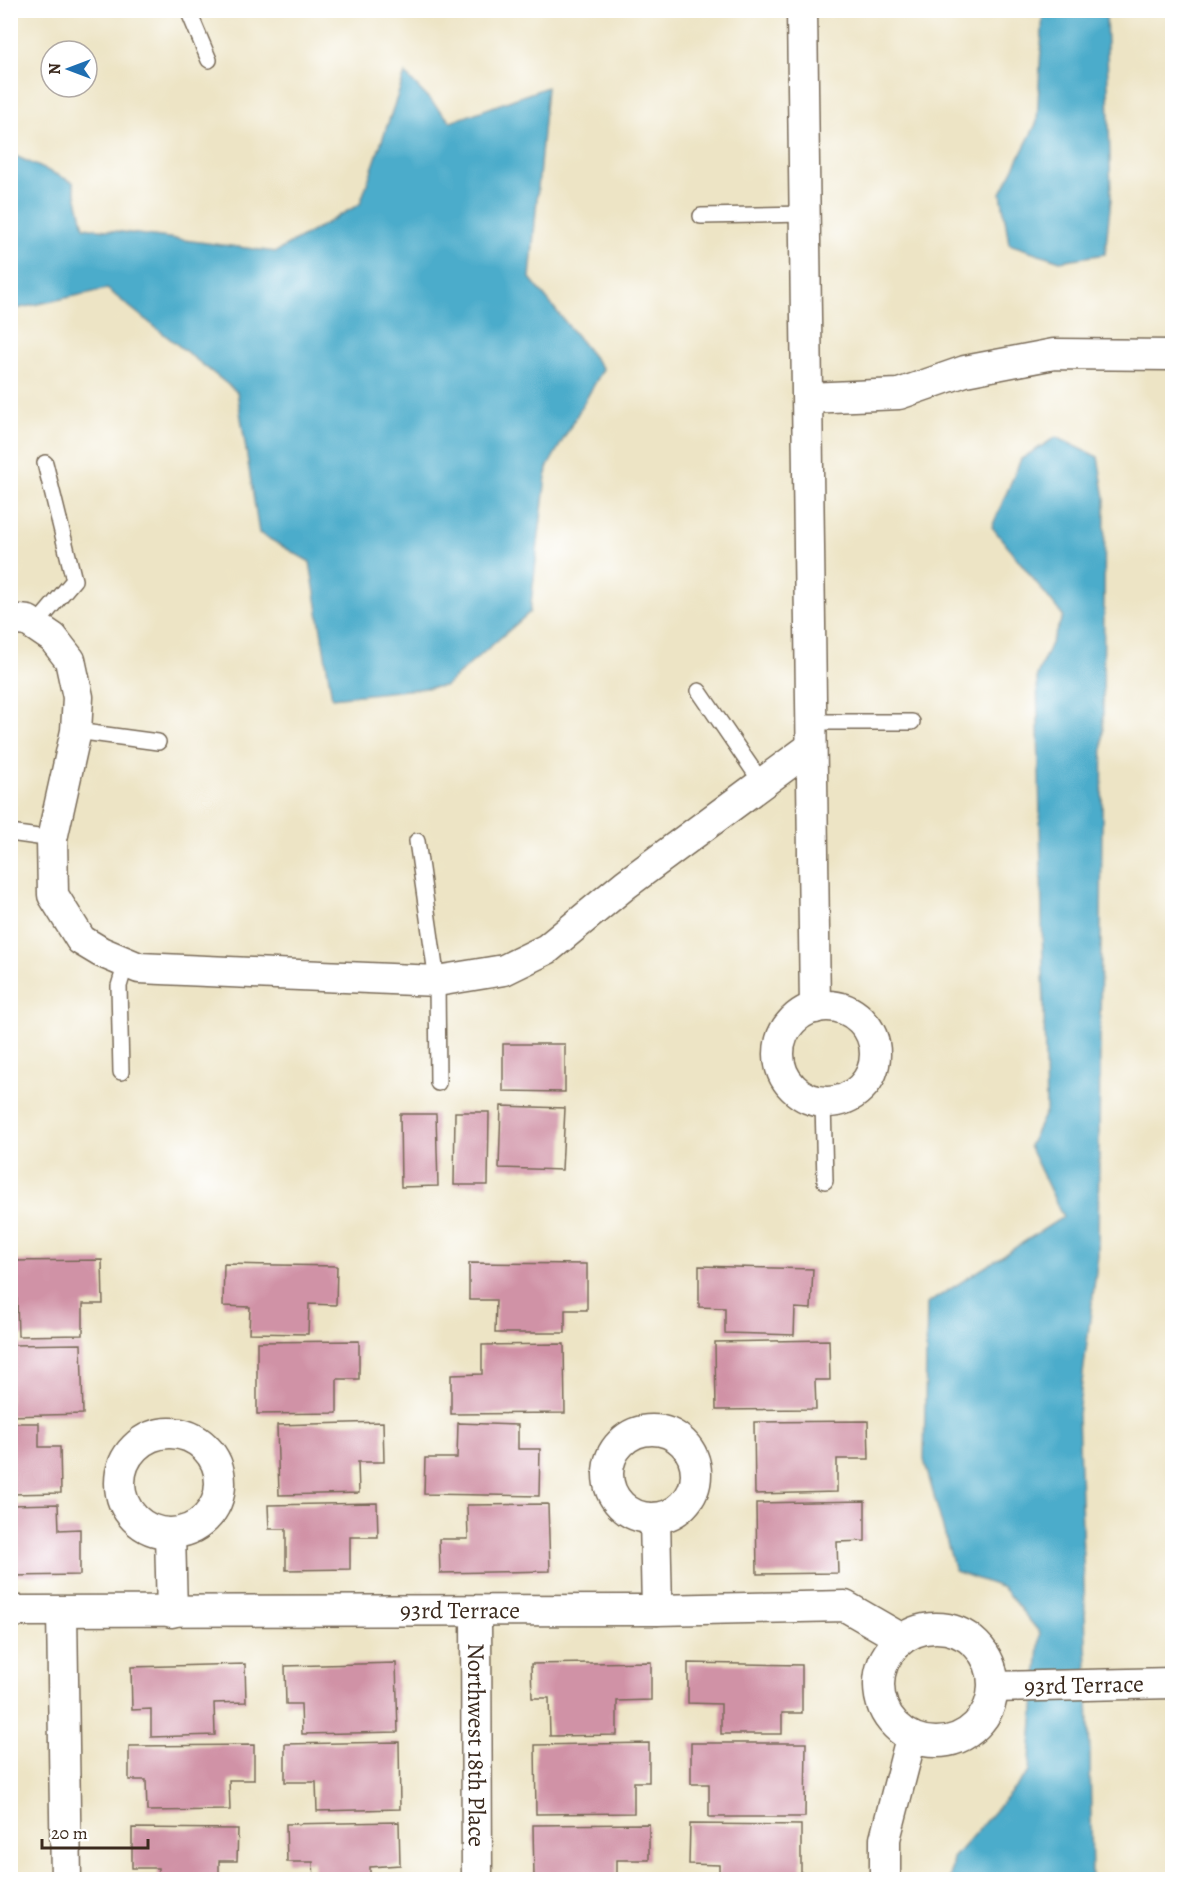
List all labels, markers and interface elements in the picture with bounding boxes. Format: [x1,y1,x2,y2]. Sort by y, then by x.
north arrow [39,39,99,99]
text: N [44,63,66,75]
street label: 93rd Terrace [400,1594,520,1626]
street label: Northwest 18th Place [460,1643,493,1847]
street label: 93rd Terrace [1024,1668,1144,1702]
scale bar [42,1812,148,1850]
text: 20 m [51,1821,88,1845]

